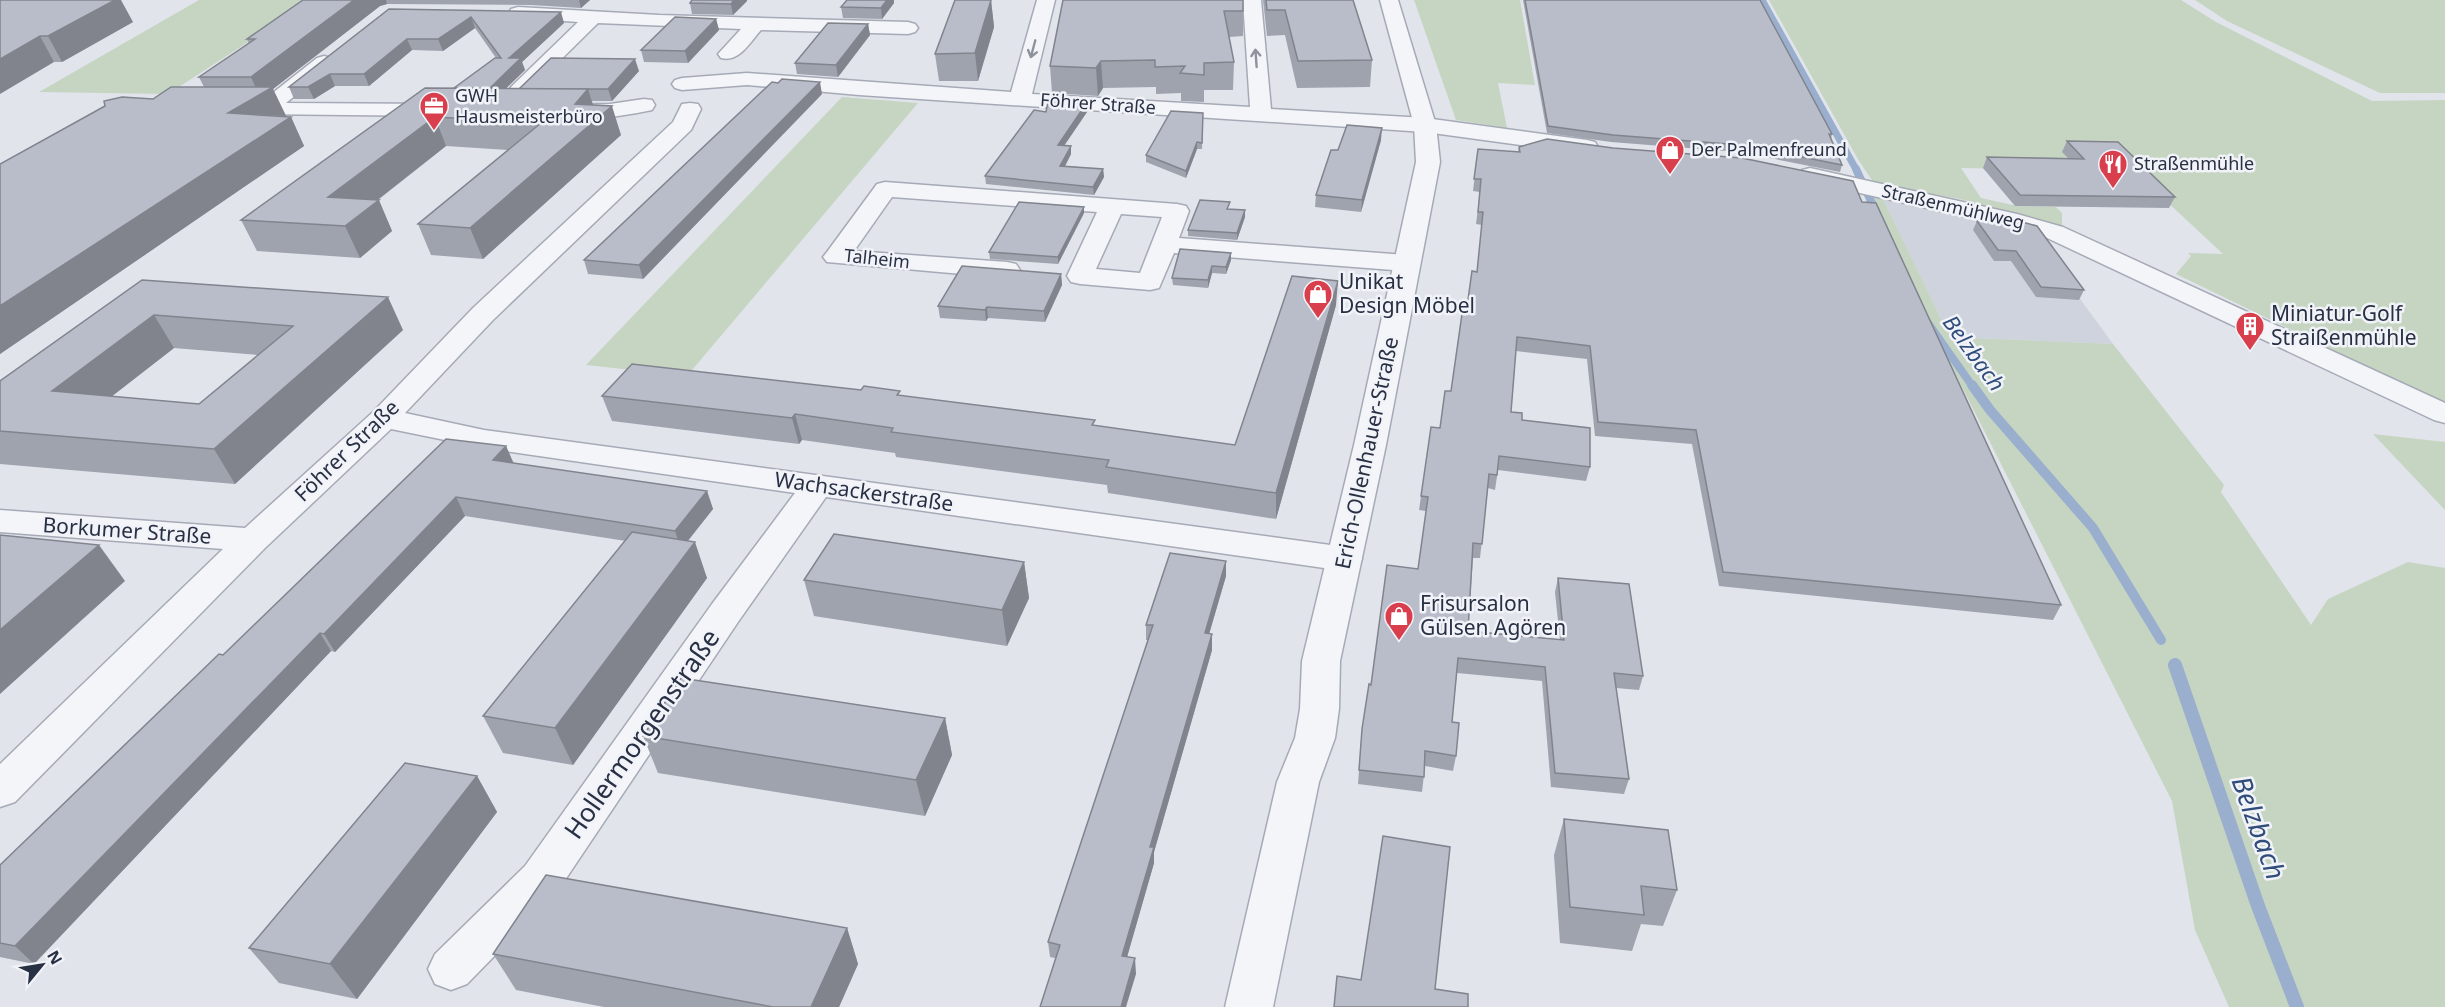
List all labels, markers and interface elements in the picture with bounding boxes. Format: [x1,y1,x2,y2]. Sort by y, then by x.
one-way arrow [1026,39,1038,58]
one-way arrow [1251,48,1262,68]
place label: GWH Hausmeisterbüro [455,83,603,128]
street label: Föhrer Straße [1039,87,1157,119]
office icon: GWH Hausmeisterbüro [418,90,450,132]
shop icon: Der Palmenfreund [1654,134,1686,176]
place label: Der Palmenfreund [1691,137,1847,161]
restaurant icon: Straßenmühle [2097,148,2129,190]
place label: Straßenmühle [2134,151,2254,175]
street label: Straßenmühlweg [1880,178,2027,234]
street label: Talheim [843,243,911,273]
place label: Unikat Design Möbel [1339,267,1475,319]
shop icon: Unikat Design Möbel [1302,278,1334,320]
place label: Miniatur-Golf Straißenmühle [2271,299,2417,351]
water label: Belzbach [1937,308,2013,397]
building icon: Miniatur-Golf Straißenmühle [2234,310,2266,352]
street label: Erich-Ollenhauer-Straße [1328,334,1404,572]
street label: Föhrer Straße [288,393,405,507]
street label: Wachsackerstraße [773,465,955,517]
street label: Borkumer Straße [42,510,212,550]
place label: Frisursalon Gülsen Agören [1420,589,1566,641]
shop icon: Frisursalon Gülsen Agören [1383,600,1415,642]
street label: Hollermorgenstraße [555,621,727,846]
water label: Belzbach [2224,771,2295,884]
north arrow [12,935,72,995]
text: N [42,946,68,969]

